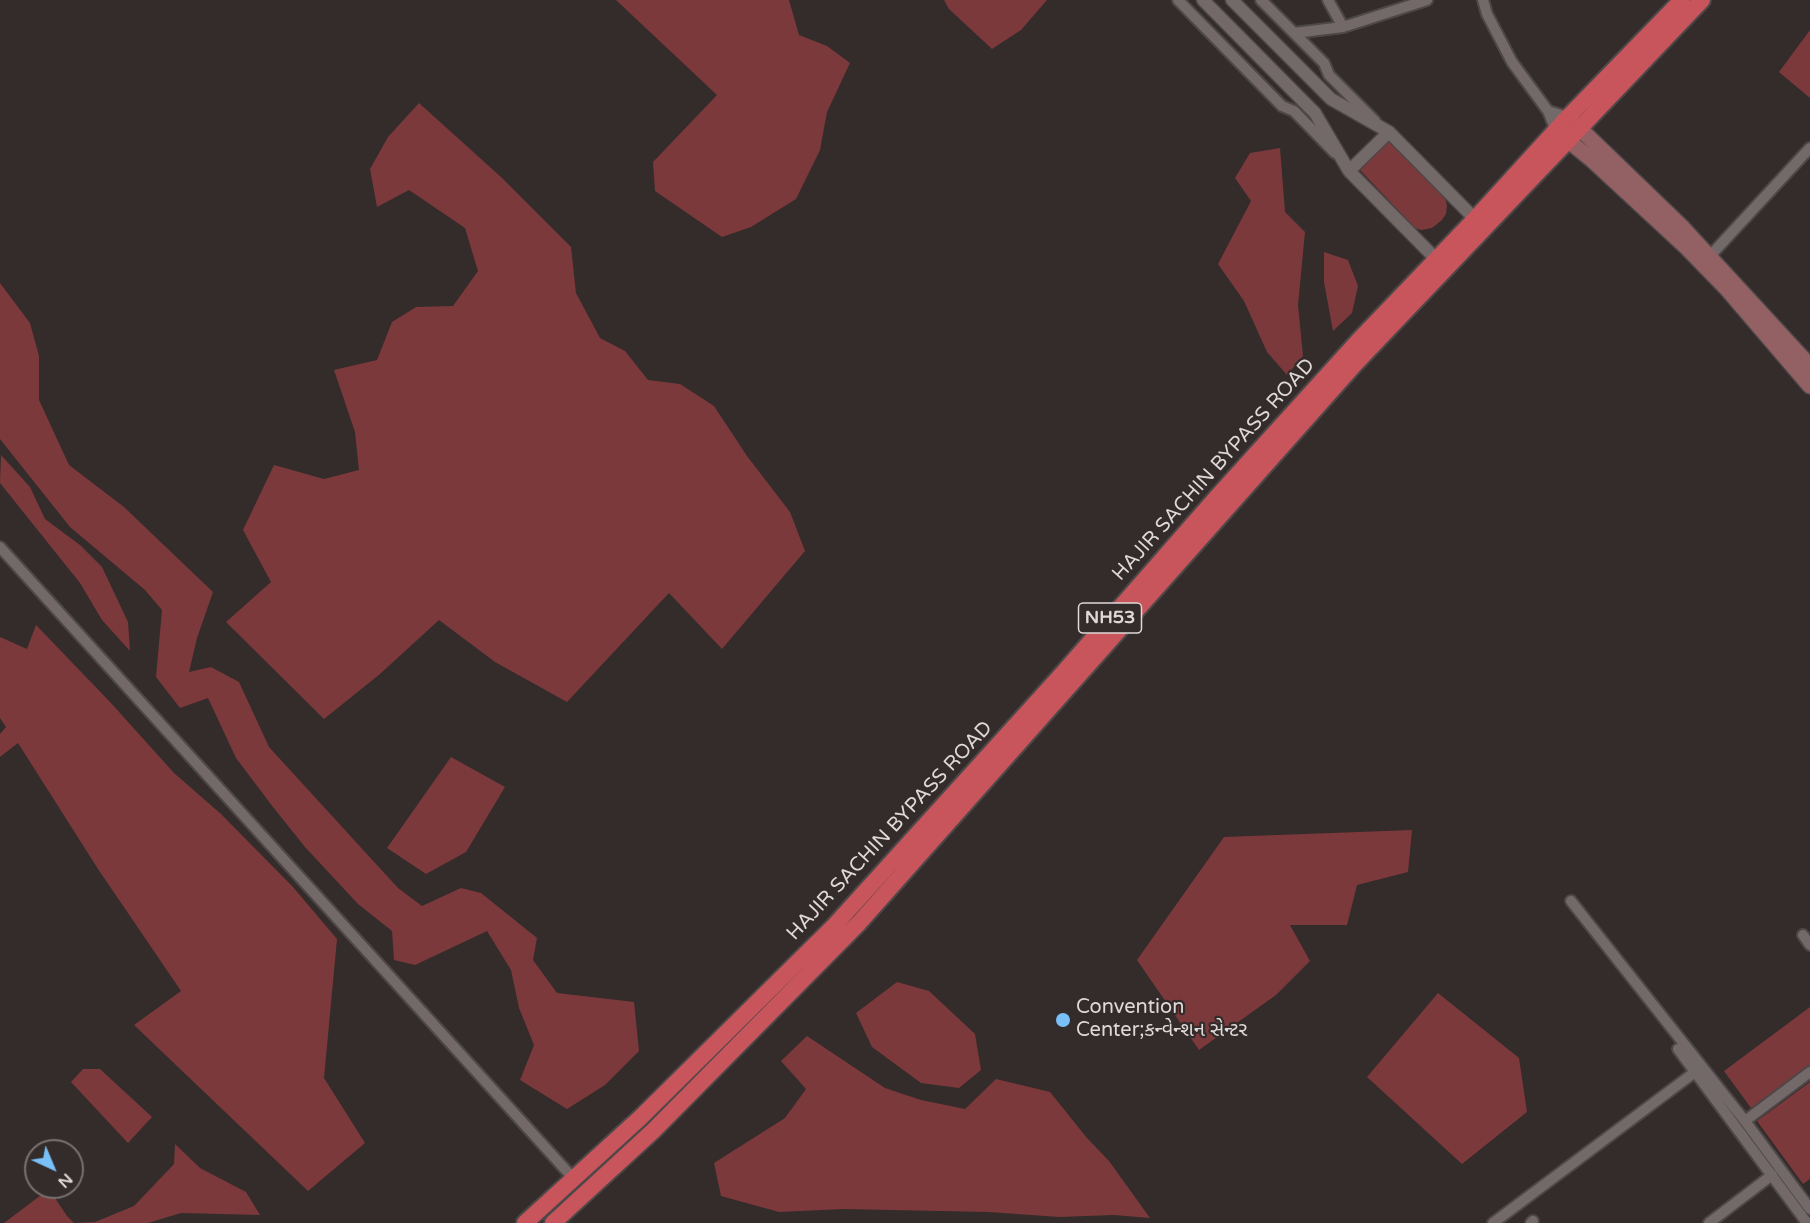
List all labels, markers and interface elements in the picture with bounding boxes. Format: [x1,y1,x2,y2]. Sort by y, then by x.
street label: HAJIR SACHIN BYPASS ROAD [1108,354,1320,586]
road number: NH53 [1078,603,1142,633]
street label: HAJIR SACHIN BYPASS ROAD [782,716,998,946]
place label: Convention Center;કન્વેન્શન સેન્ટર [1076,996,1247,1043]
marker: Convention Center;કન્વેન્શન સેન્ટર [1054,1011,1072,1029]
north arrow [24,1139,84,1199]
text: N [54,1169,77,1192]

